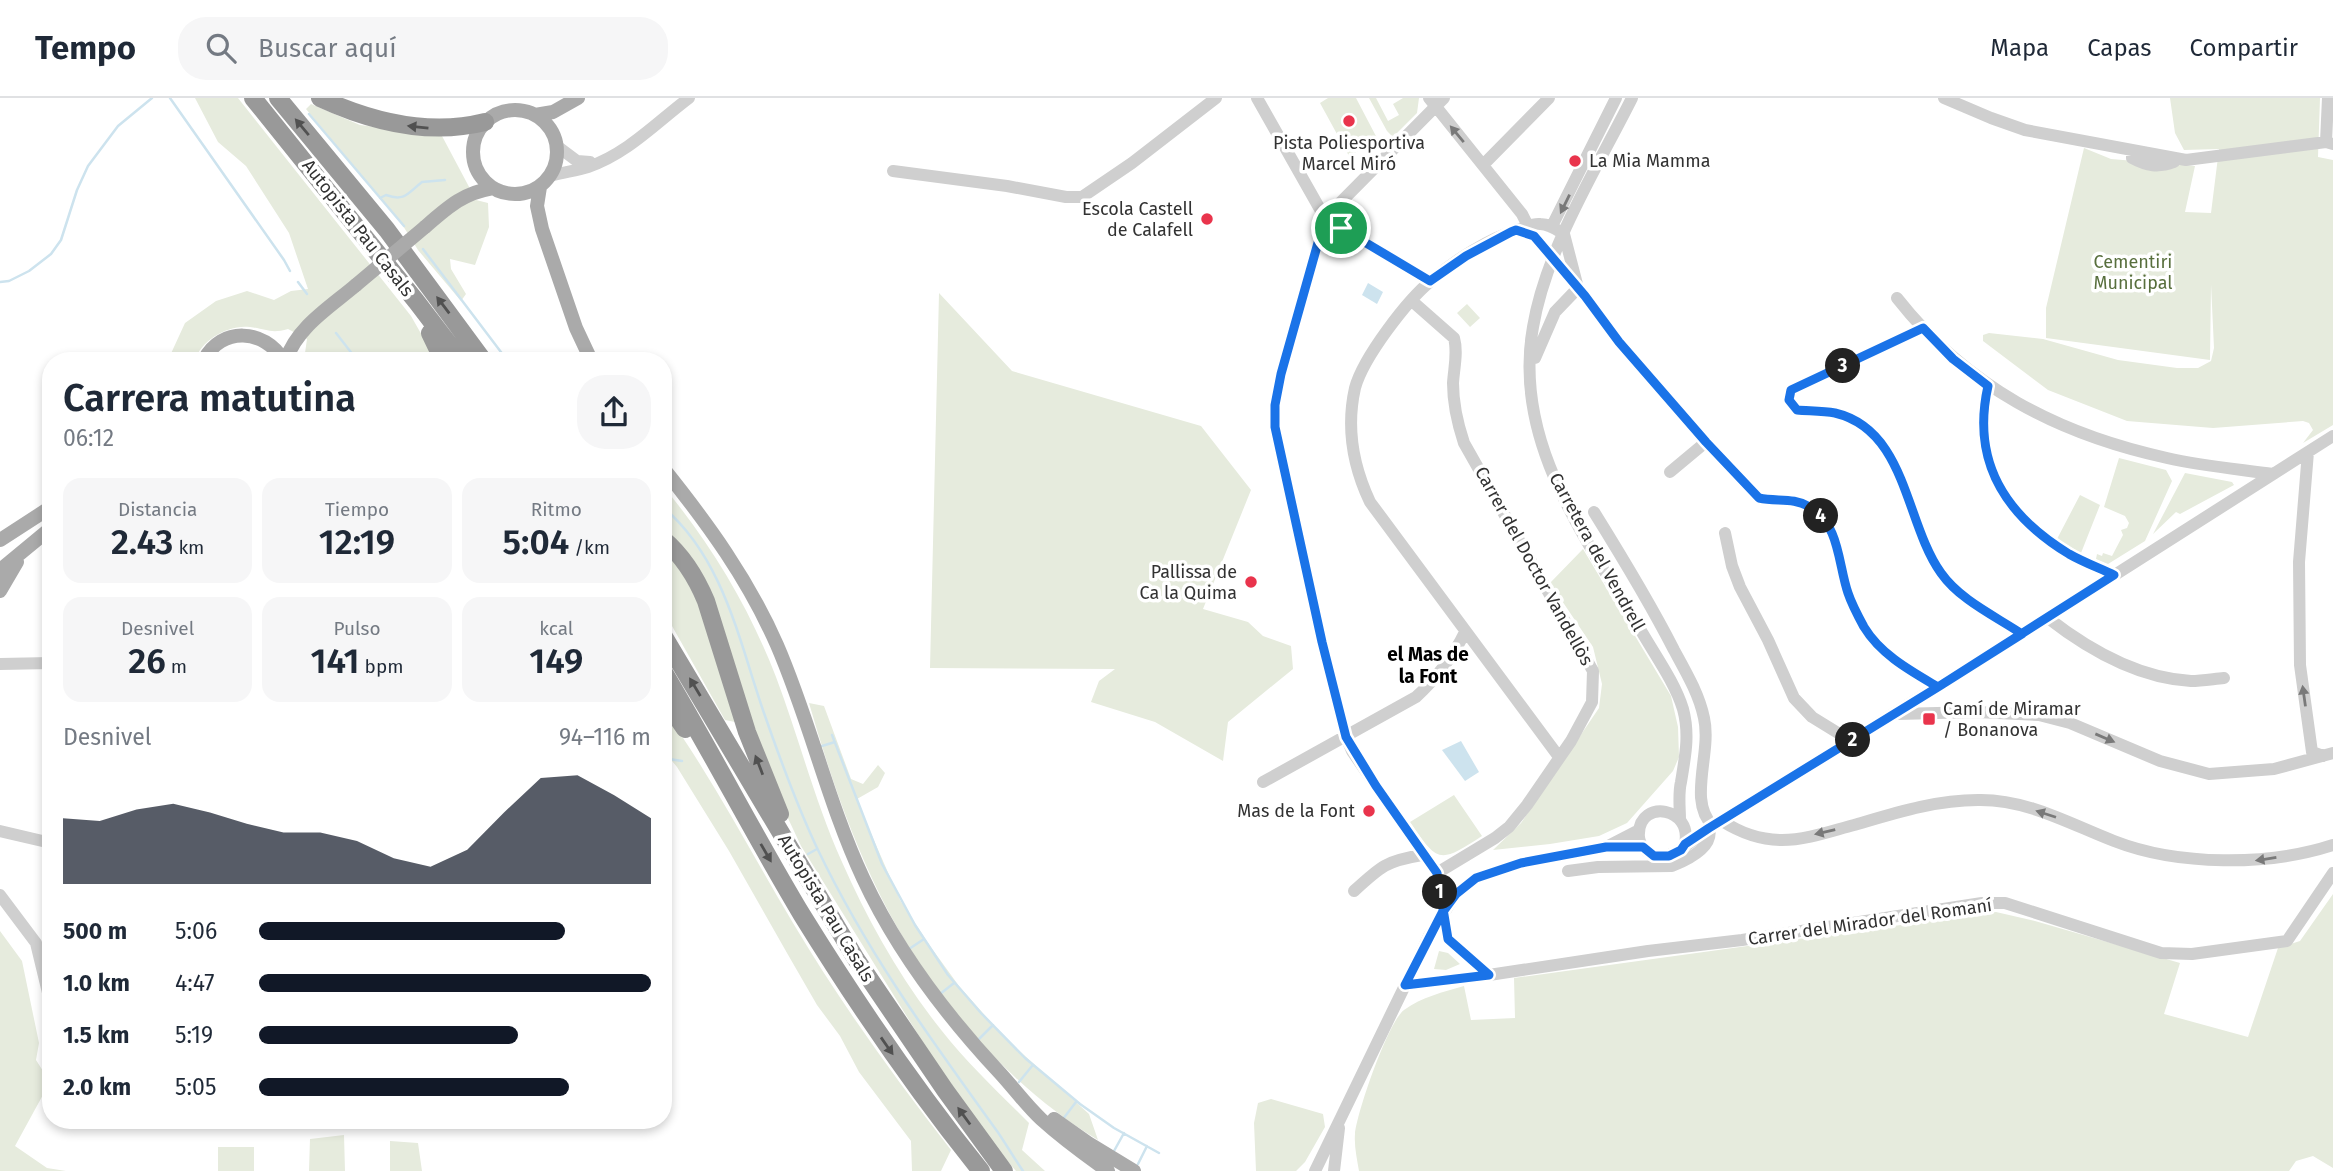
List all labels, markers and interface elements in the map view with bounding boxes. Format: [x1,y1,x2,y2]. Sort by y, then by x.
search box [178,17,668,80]
text: Tempo [35,28,136,68]
icon: search [202,29,240,67]
text: Buscar aquí [258,33,397,64]
text: Mapa [1990,34,2049,62]
text: Capas [2087,34,2151,62]
text: Compartir [2189,34,2298,62]
marker: Pista Poliesportiva Marcel Miró [1341,113,1357,129]
one-way arrow [294,118,310,136]
one-way arrow [407,121,429,132]
one-way arrow [1450,125,1465,142]
place label: Pista Poliesportiva Marcel Miró [1273,132,1425,175]
place label: La Mia Mamma [1589,150,1710,172]
marker: La Mia Mamma [1567,153,1583,169]
street label: Autopista Pau Casals [298,155,418,301]
one-way arrow [1559,194,1570,214]
place label: Escola Castell de Calafell [1082,198,1193,241]
pin [1311,198,1371,258]
icon: arrive [1322,209,1360,247]
marker: Escola Castell de Calafell [1199,211,1215,227]
park label: Cementiri Municipal [2093,251,2173,294]
one-way arrow [437,296,451,314]
pin: 3 [1826,348,1860,384]
text: 3 [1838,354,1847,377]
text: Carrera matutina [63,375,356,421]
button: share [577,375,651,449]
text: 06:12 [63,424,114,452]
street label: Carrer del Doctor Vandellòs [1470,463,1598,669]
street label: Carretera del Vendrell [1544,469,1650,635]
text: Distancia [118,498,197,521]
text: Tiempo [325,498,389,521]
text: Ritmo [531,498,582,521]
pin: 4 [1804,498,1839,534]
text: 4 [1815,504,1826,527]
text: 2.43 [111,521,173,563]
text: 12:19 [319,521,395,563]
text: 5:04 [503,521,569,563]
text: km [173,536,204,559]
text: /km [569,536,610,559]
place label: Pallissa de Ca la Quima [1140,561,1237,604]
marker: Pallissa de Ca la Quima [1243,574,1259,590]
text: Desnivel [121,617,194,640]
text: Pulso [333,617,381,640]
text: kcal [539,617,573,640]
text: 26 [128,640,166,682]
text: 141 [311,640,360,682]
text: 149 [529,640,583,682]
district label: el Mas de la Font [1387,643,1469,688]
text: m [166,655,187,678]
text: bpm [360,655,403,678]
one-way arrow [688,678,701,697]
one-way arrow [2299,685,2310,707]
place label: Camí de Miramar / Bonanova [1943,698,2081,741]
marker: Camí de Miramar / Bonanova [1921,711,1937,727]
pin: 2 [1836,722,1870,758]
text: Desnivel [63,723,152,751]
text: 94–116 m [559,723,651,751]
text: 2 [1848,728,1857,751]
one-way arrow [2094,733,2115,744]
one-way arrow [754,754,765,775]
place label: Mas de la Font [1237,800,1355,822]
marker: Mas de la Font [1361,803,1377,819]
one-way arrow [2036,808,2057,818]
one-way arrow [1814,827,1836,838]
street label: Autopista Pau Casals [773,830,879,986]
one-way arrow [760,844,773,863]
one-way arrow [2255,854,2277,865]
pin: 1 [1422,874,1458,910]
text: 1 [1435,880,1444,903]
street label: Carrer del Mirador del Romaní [1747,894,1993,950]
text: 500 m [63,917,127,945]
text: 5:06 [175,917,217,945]
text: 1.0 km [63,969,130,997]
text: 4:47 [175,969,215,997]
text: 1.5 km [63,1021,129,1049]
text: 5:19 [175,1021,213,1049]
one-way arrow [880,1037,894,1055]
text: 2.0 km [63,1073,131,1101]
text: 5:05 [175,1073,216,1101]
one-way arrow [957,1107,971,1125]

